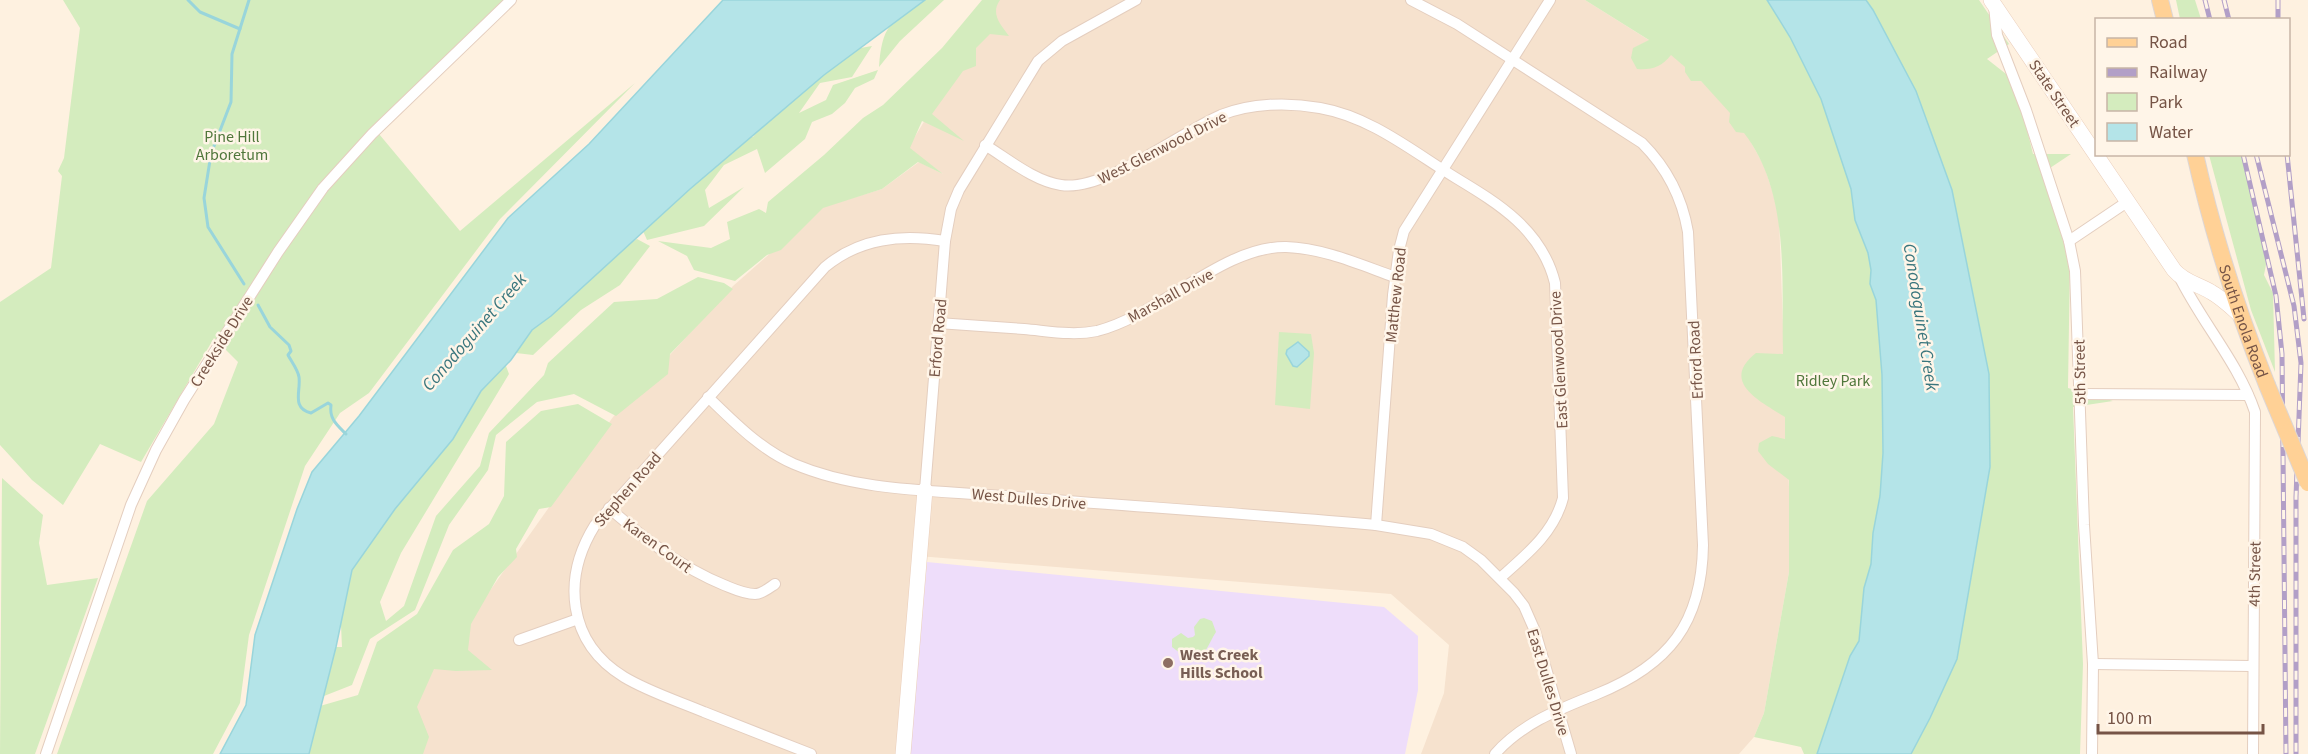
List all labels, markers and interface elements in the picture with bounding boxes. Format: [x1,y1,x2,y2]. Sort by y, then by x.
legend [2095,18,2290,156]
text: Road [2149,30,2188,55]
street label: State Street [2023,55,2085,132]
text: Railway [2149,60,2208,85]
text: Park [2149,90,2183,115]
street label: West Glenwood Drive [1094,106,1231,190]
text: Water [2149,120,2193,145]
park label: Pine Hill Arboretum [196,126,268,166]
water label: Conodoguinet Creek [1897,242,1945,393]
street label: Matthew Road [1380,246,1412,344]
street label: South Enola Road [2213,262,2273,381]
street label: Marshall Drive [1124,263,1217,328]
water label: Conodoguinet Creek [416,268,533,397]
street label: East Glenwood Drive [1544,291,1574,429]
street label: Creekside Drive [185,292,259,391]
street label: Erford Road [924,298,952,378]
street label: Erford Road [1683,320,1709,400]
street label: 5th Street [2068,339,2092,405]
park label: Ridley Park [1796,370,1870,392]
street label: Stephen Road [589,447,667,532]
street label: West Dulles Drive [971,483,1087,515]
street label: Karen Court [619,513,697,579]
street label: 4th Street [2243,541,2267,607]
street label: East Dulles Drive [1521,626,1575,739]
place label: West Creek Hills School [1180,644,1263,684]
marker: West Creek Hills School [1161,656,1175,670]
scale bar [2098,697,2263,735]
text: 100 m [2107,706,2152,731]

